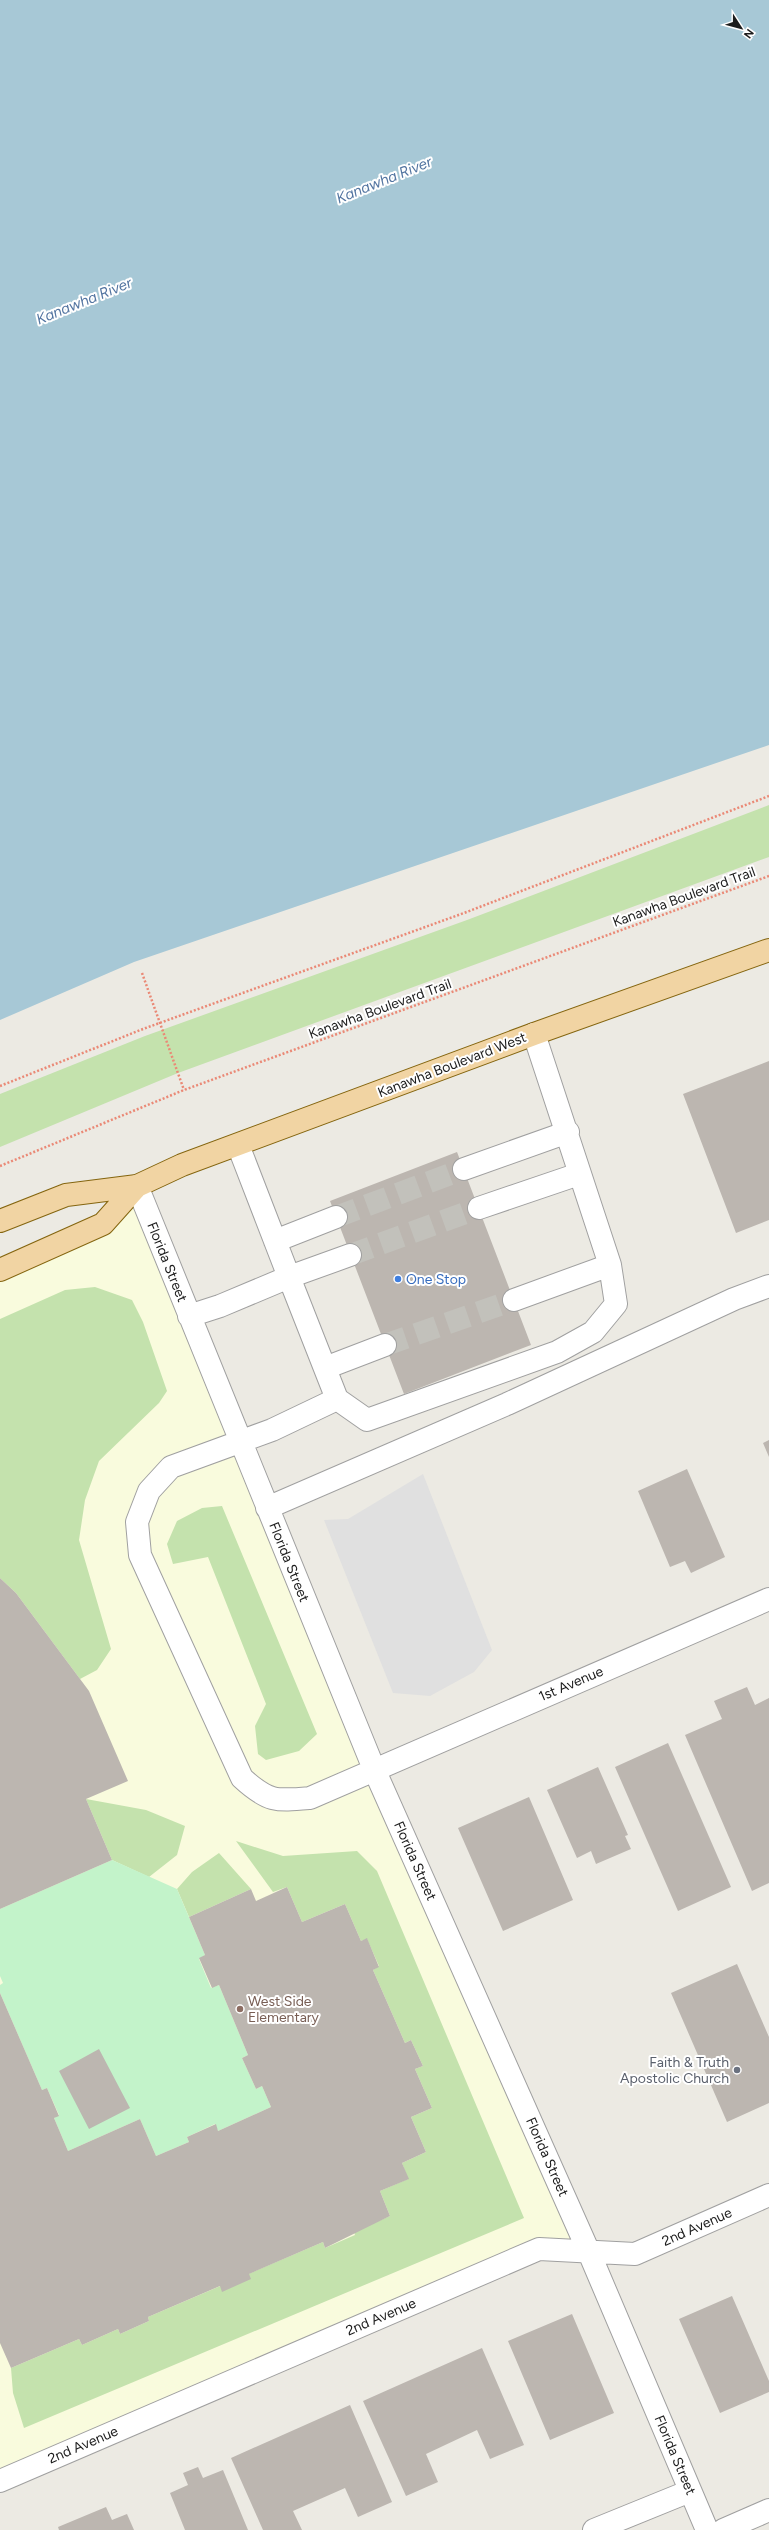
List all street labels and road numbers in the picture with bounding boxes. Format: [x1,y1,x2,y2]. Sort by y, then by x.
street label: Kanawha Boulevard Trail [610,863,758,931]
street label: Kanawha Boulevard Trail [306,975,454,1043]
street label: Kanawha Boulevard West [375,1029,529,1101]
street label: Florida Street [143,1220,191,1304]
street label: Florida Street [265,1520,313,1604]
street label: 1st Avenue [536,1663,606,1705]
street label: Florida Street [390,1819,440,1903]
street label: Florida Street [522,2115,572,2199]
street label: 2nd Avenue [659,2204,735,2250]
street label: 2nd Avenue [343,2294,419,2339]
street label: Florida Street [651,2413,699,2497]
street label: 2nd Avenue [45,2422,121,2467]

